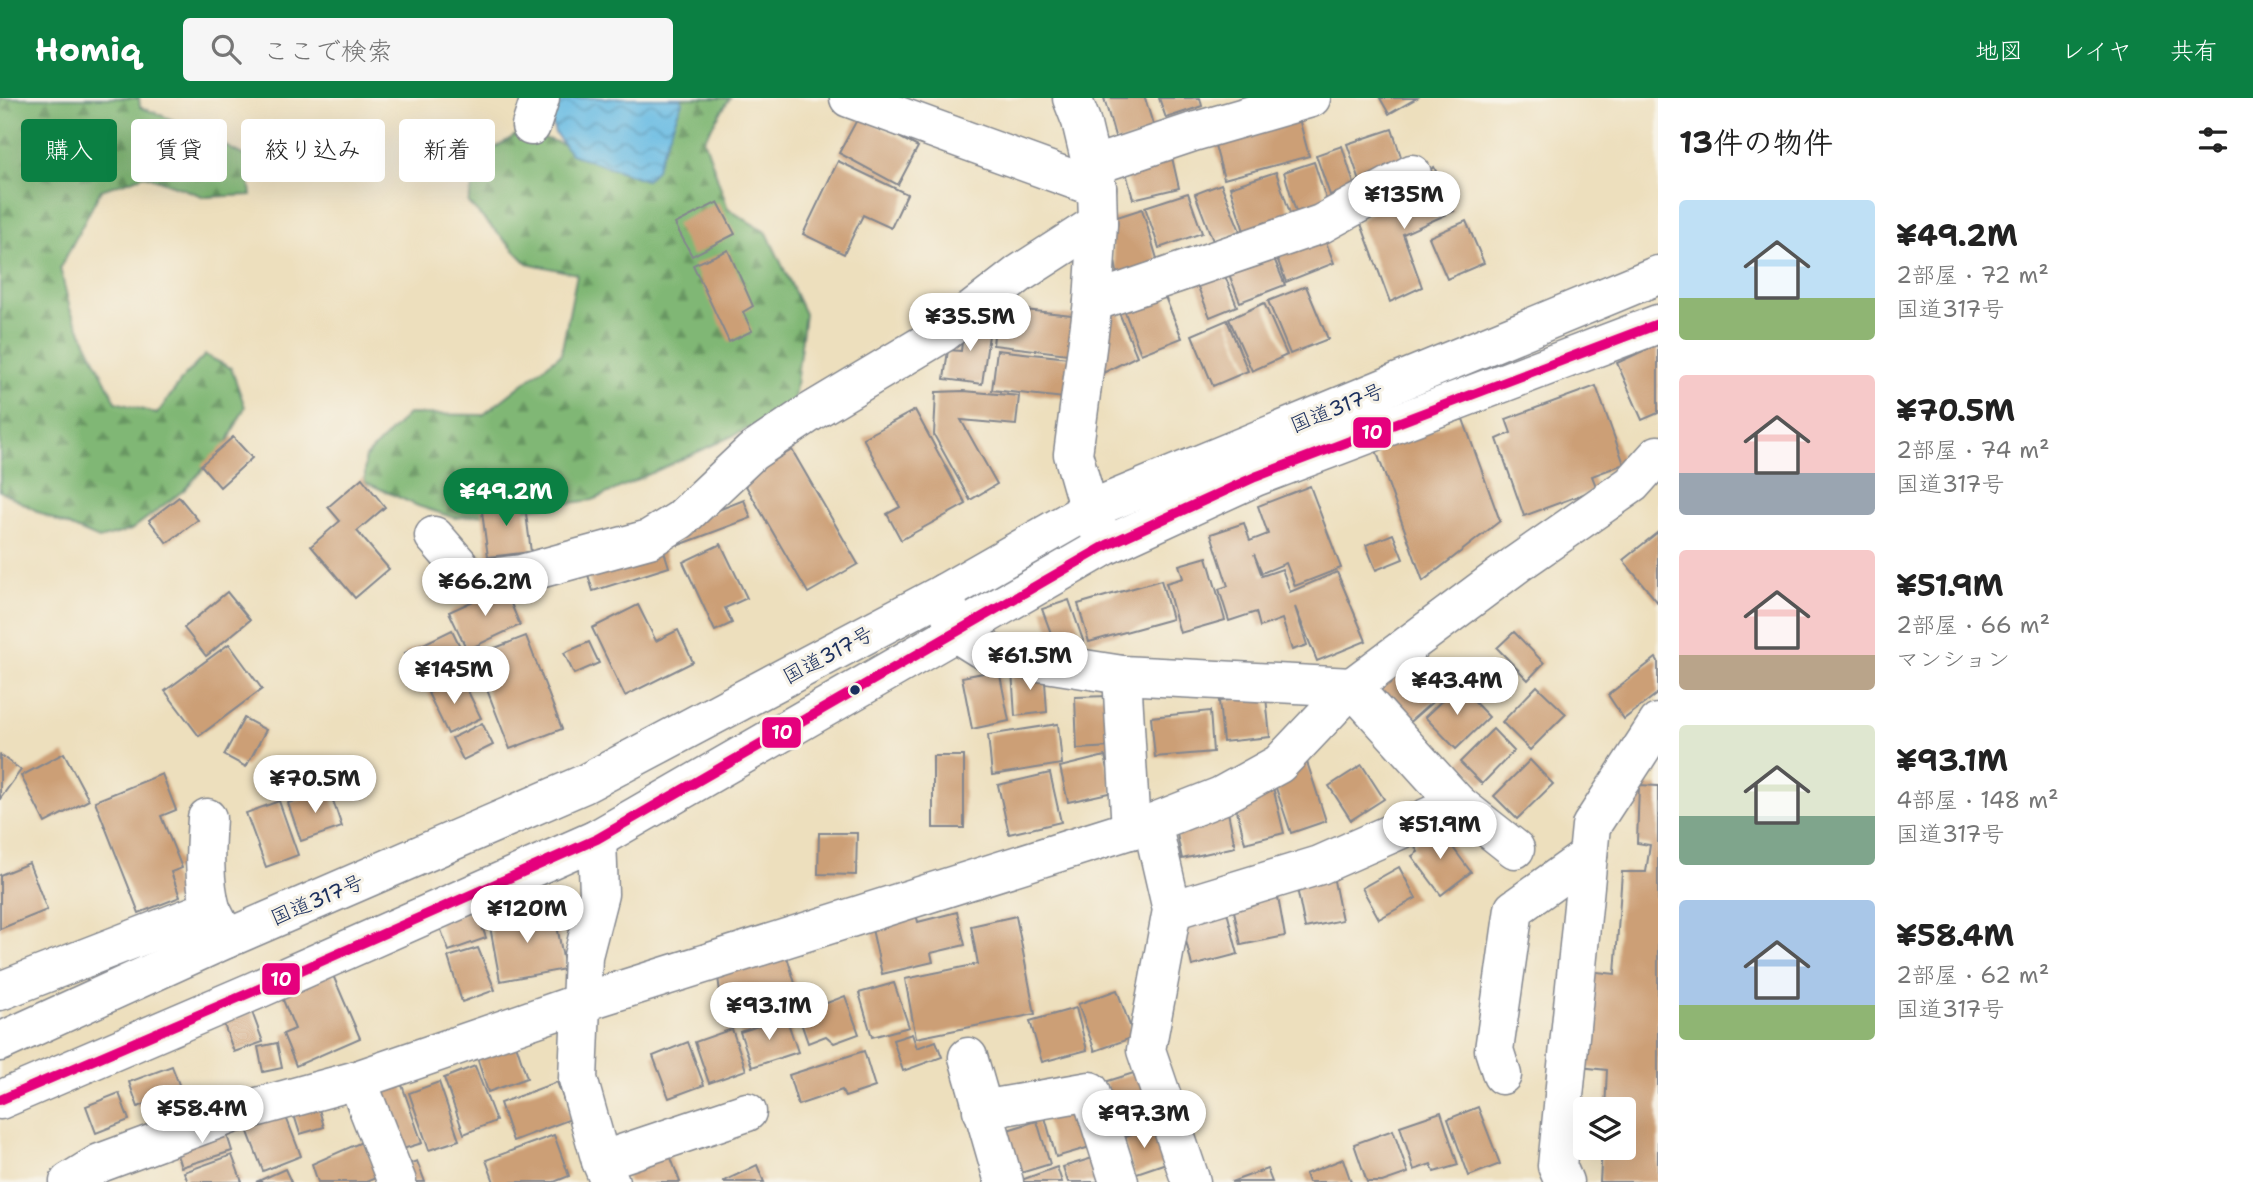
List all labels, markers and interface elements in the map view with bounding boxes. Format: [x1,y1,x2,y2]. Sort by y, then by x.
search box [183,18,673,81]
text: Homiq [35,27,141,72]
icon: search [207,30,245,68]
text: ここで検索 [263,33,393,68]
text: 地図 [1975,35,2023,67]
text: レイヤ [2061,35,2132,67]
text: 共有 [2170,35,2218,67]
chip: 購入 [21,119,117,182]
chip: 賃貸 [131,119,227,182]
chip: 絞り込み [241,119,385,182]
chip: 新着 [399,119,495,182]
icon: filters [2194,121,2232,159]
text: 13件の物件 [1679,122,1833,163]
pin: ¥135M [1355,172,1453,231]
text: ¥135M [1364,179,1444,209]
text: ¥49.2M [1896,215,2018,256]
icon: home [1735,228,1819,312]
text: 2部屋 · 72 m² [1896,260,2049,290]
pin: ¥35.5M [913,294,1027,353]
text: 国道317号 [1896,294,2004,324]
text: ¥35.5M [925,301,1015,331]
street label: 国道317号 [1286,376,1388,440]
text: ¥70.5M [1896,390,2015,431]
icon: home [1735,403,1819,487]
line badge: 10 [1352,416,1392,449]
text: 10 [1361,420,1383,445]
text: 2部屋 · 74 m² [1896,435,2050,465]
pin: ¥49.2M [449,468,563,528]
text: 国道317号 [1896,469,2004,499]
text: ¥49.2M [459,476,553,506]
pin: ¥66.2M [428,559,542,618]
text: ¥51.9M [1896,565,2004,606]
text: ¥66.2M [438,566,532,596]
icon: home [1735,578,1819,662]
text: 2部屋 · 66 m² [1896,610,2050,640]
street label: 国道317号 [778,619,878,691]
pin: ¥61.5M [973,632,1087,692]
text: ¥61.5M [988,640,1072,670]
text: マンション [1896,644,2010,674]
pin: ¥145M [405,646,503,706]
text: ¥145M [415,654,493,684]
pin: ¥43.4M [1400,658,1514,717]
text: ¥43.4M [1411,665,1503,695]
unlabelled marker [848,683,862,697]
line badge: 10 [761,716,802,749]
text: 10 [771,720,793,745]
text: ¥93.1M [1896,740,2008,781]
icon: home [1735,753,1819,837]
pin: ¥70.5M [258,756,372,815]
text: ¥70.5M [269,763,361,793]
text: 4部屋 · 148 m² [1896,785,2059,815]
pin: ¥51.9M [1383,802,1497,861]
text: ¥51.9M [1399,809,1481,839]
text: 国道317号 [1896,819,2004,849]
street label: 国道317号 [266,868,368,932]
pin: ¥120M [478,886,576,945]
text: ¥120M [487,893,567,923]
text: ¥58.4M [1896,915,2014,956]
icon: home [1735,928,1819,1012]
text: 2部屋 · 62 m² [1896,960,2049,990]
line badge: 10 [261,962,301,996]
text: 10 [270,967,292,992]
pin: ¥93.1M [712,982,826,1042]
text: ¥93.1M [726,990,812,1020]
text: 国道317号 [1896,994,2004,1024]
pin: ¥58.4M [145,1086,259,1145]
pin: ¥97.3M [1087,1090,1201,1150]
text: ¥58.4M [157,1093,247,1123]
map controls [1573,1097,1636,1160]
button: layers [1573,1097,1636,1160]
text: ¥97.3M [1098,1098,1190,1128]

